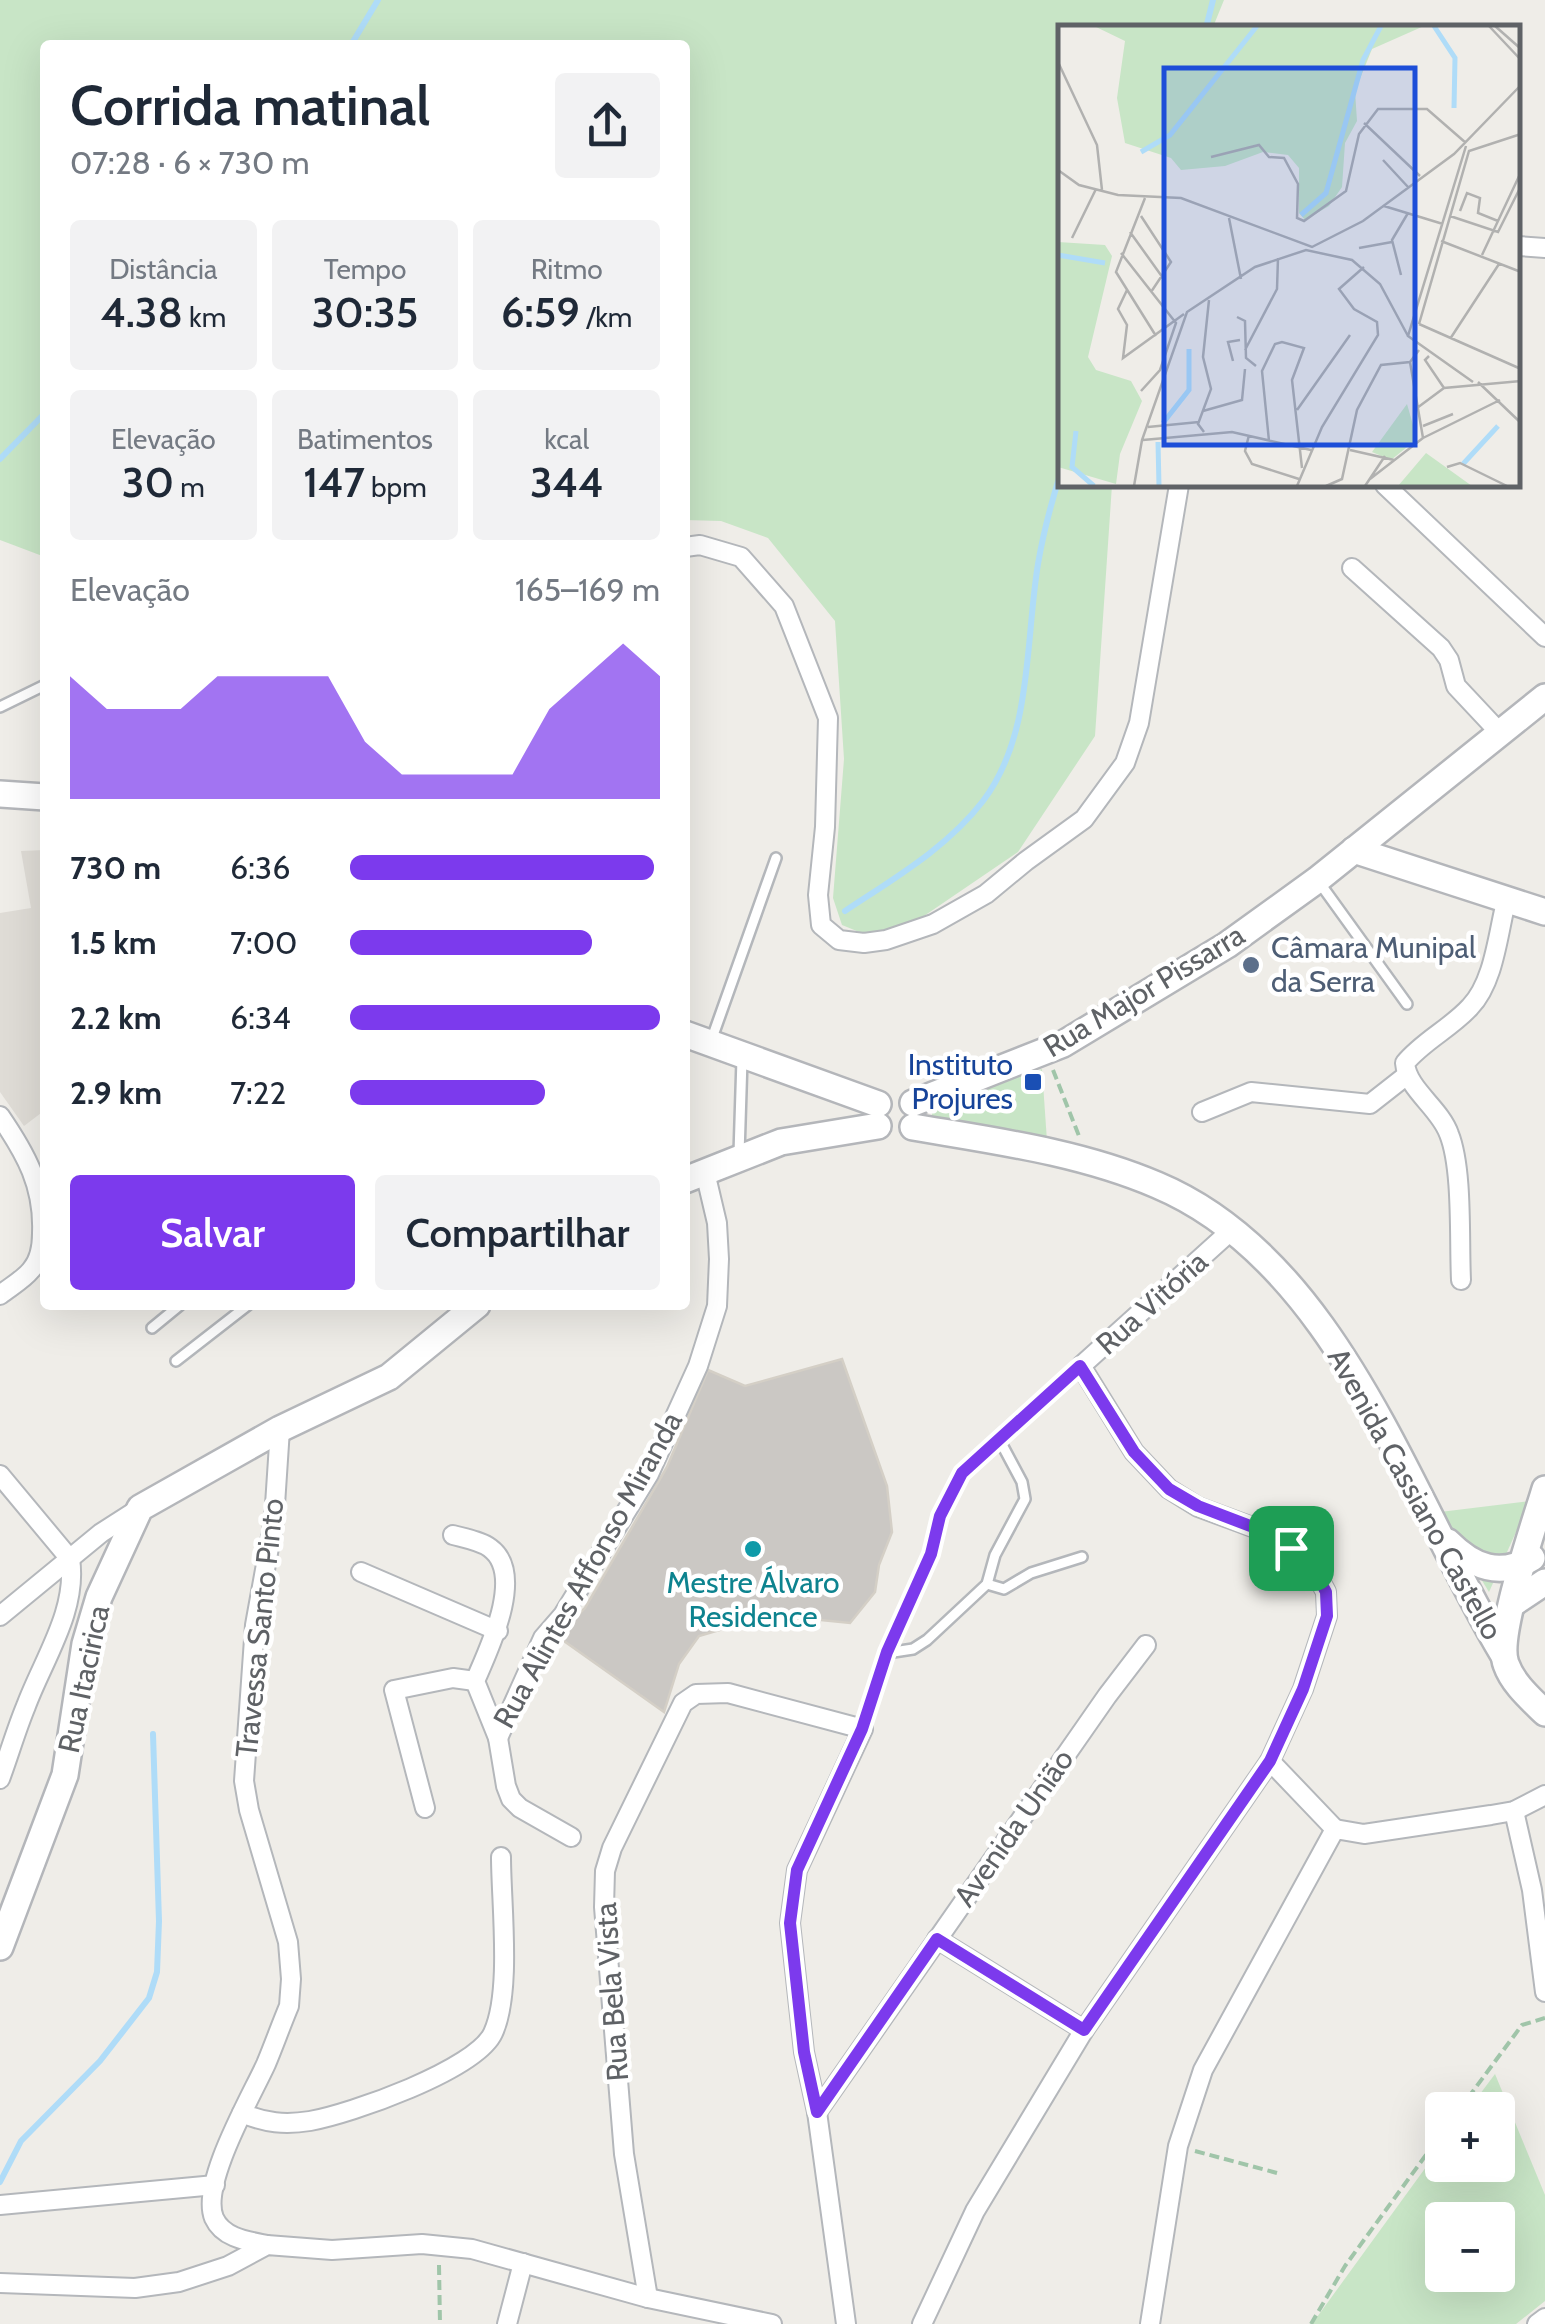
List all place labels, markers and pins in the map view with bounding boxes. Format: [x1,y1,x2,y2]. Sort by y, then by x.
place label: Câmara Munipal da Serra [1271,929,1476,1000]
marker: Câmara Munipal da Serra [1240,954,1262,976]
place label: Instituto Projures [908,1046,1013,1117]
marker: Instituto Projures [1022,1071,1044,1093]
pin [1249,1506,1334,1591]
marker: Mestre Álvaro Residence [742,1538,764,1560]
place label: Mestre Álvaro Residence [667,1564,839,1635]

